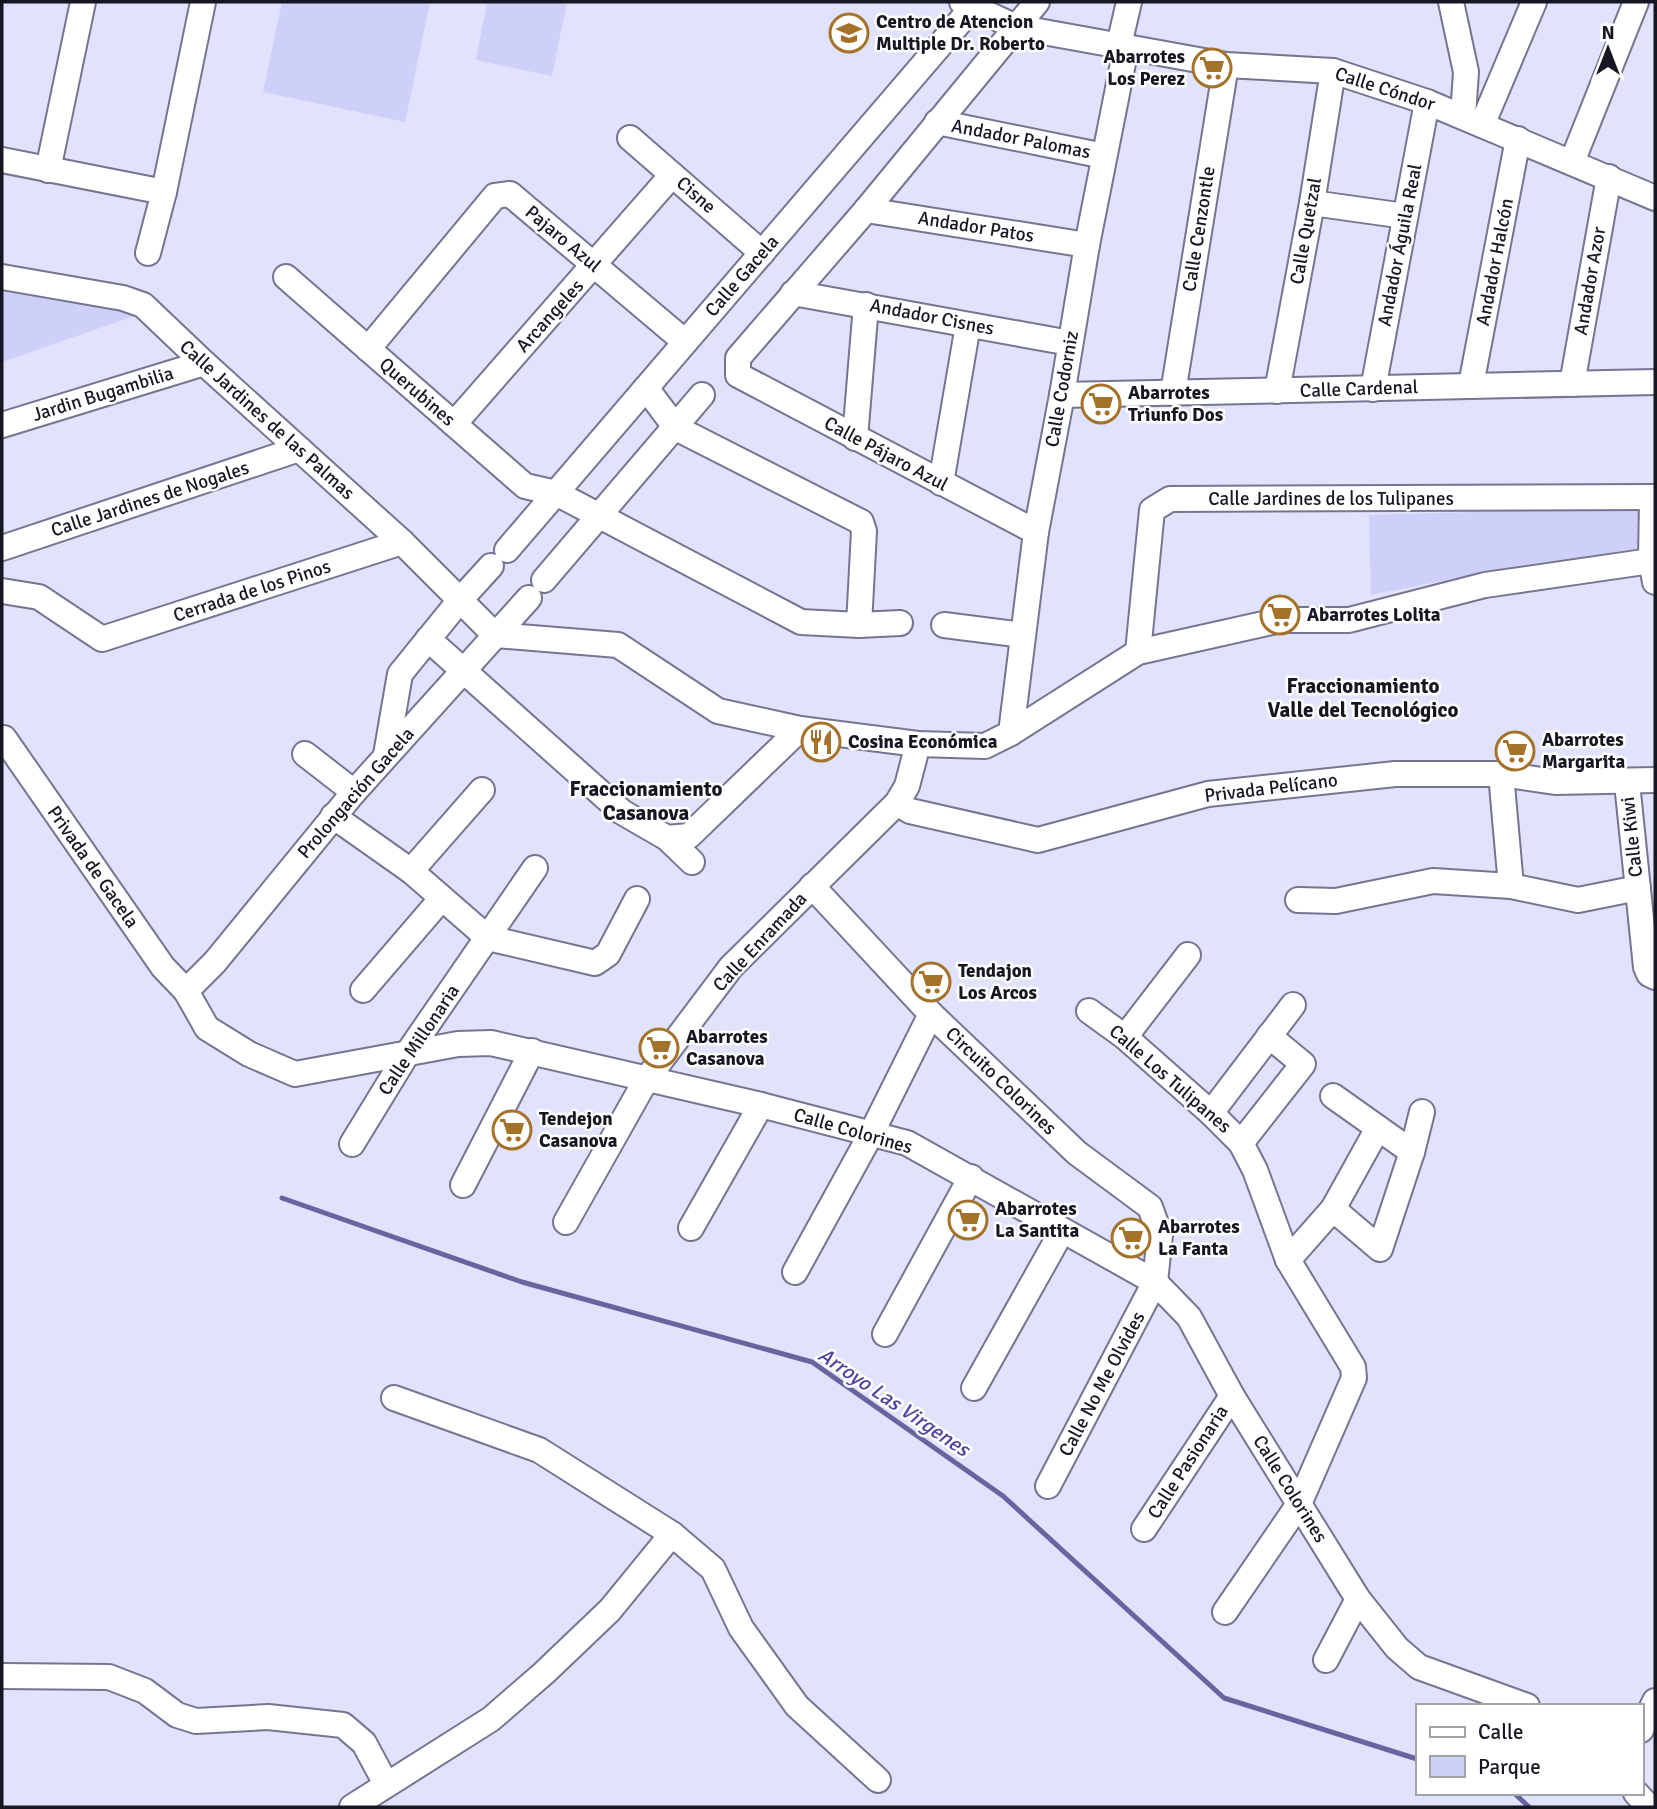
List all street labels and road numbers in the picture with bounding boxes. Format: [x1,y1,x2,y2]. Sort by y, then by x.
street label: Calle Cóndor [1332,62,1438,116]
street label: Andador Palomas [949,114,1093,164]
street label: Andador Águila Real [1372,162,1428,328]
street label: Calle Cenzontle [1177,165,1221,293]
street label: Cisne [671,171,721,219]
street label: Calle Quetzal [1285,176,1327,286]
street label: Andador Halcón [1471,196,1519,328]
street label: Pajaro Azul [520,200,606,278]
street label: Andador Patos [916,206,1036,248]
street label: Andador Azor [1569,225,1611,337]
street label: Calle Gacela [700,230,784,322]
street label: Arcangeles [511,275,589,357]
street label: Andador Cisnes [868,293,996,341]
street label: Calle Codorniz [1040,329,1084,449]
street label: Calle Jardines de las Palmas [174,335,360,505]
street label: Querubines [374,352,460,432]
street label: Jardin Bugambilia [30,361,176,427]
street label: Calle Cardenal [1299,375,1419,403]
street label: Calle Pájaro Azul [820,411,952,497]
street label: Calle Jardines de Nogales [48,456,252,542]
street label: Calle Jardines de los Tulipanes [1208,487,1454,511]
street label: Cerrada de los Pinos [170,554,334,628]
street label: Prolongación Gacela [292,722,420,864]
street label: Privada Pelícano [1203,768,1339,808]
street label: Calle Kiwi [1616,796,1648,878]
street label: Privada de Gacela [42,801,144,933]
street label: Calle Enramada [708,887,812,997]
street label: Calle Millonaria [373,980,465,1100]
street label: Calle Los Tulipanes [1104,1019,1236,1139]
street label: Circuito Colorines [940,1022,1062,1140]
street label: Calle Colorines [791,1103,915,1159]
street label: Calle No Me Olvides [1054,1307,1150,1461]
street label: Calle Pasionaria [1142,1401,1234,1523]
street label: Calle Colorines [1247,1431,1333,1547]

